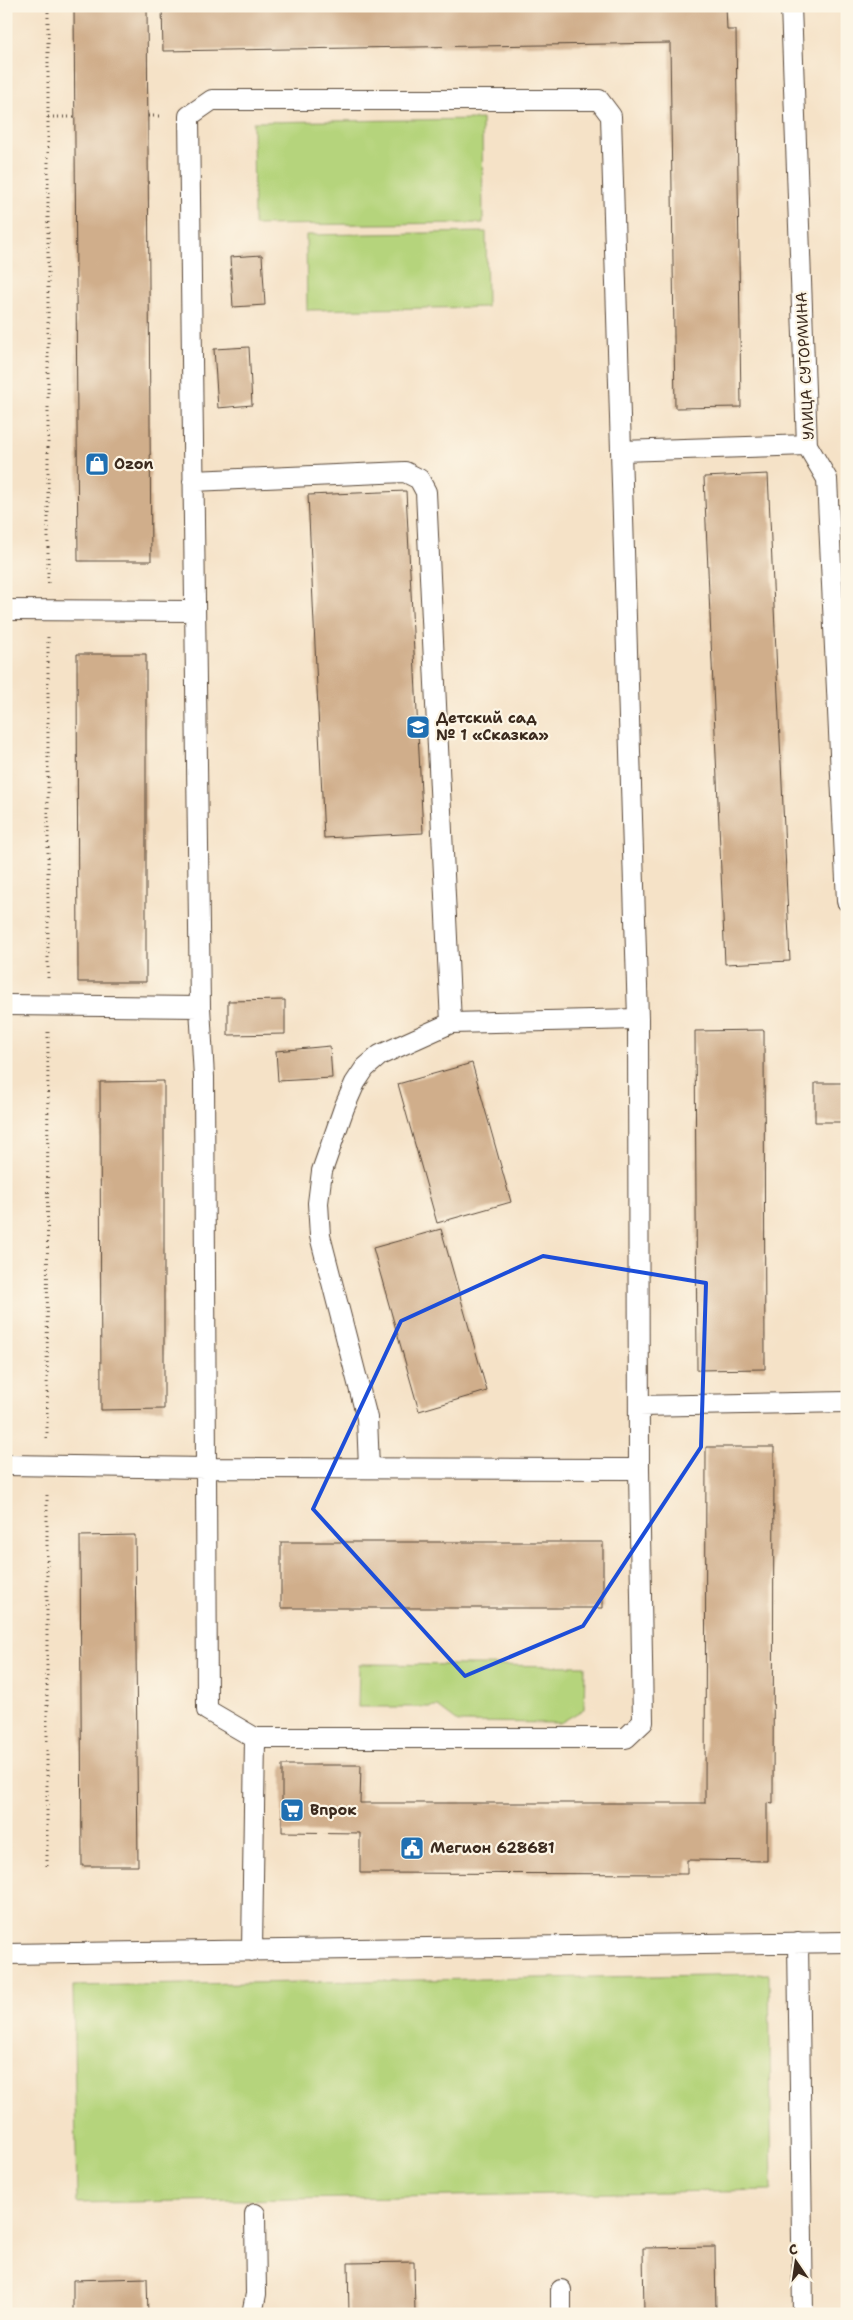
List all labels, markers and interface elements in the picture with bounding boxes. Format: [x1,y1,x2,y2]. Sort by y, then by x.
street label: УЛИЦА СУТОРМИНА [791,291,819,441]
shop icon: Ozon [84,451,110,477]
place label: Ozon [114,454,154,474]
place label: Детский сад № 1 «Сказка» [436,708,549,745]
school or university icon: Детский сад № 1 «Сказка» [405,714,431,740]
supermarket icon: Впрок [279,1797,305,1823]
place label: Впрок [310,1800,357,1820]
public building icon: Мегион 628681 [399,1835,425,1861]
place label: Мегион 628681 [430,1838,555,1858]
north arrow [770,2238,820,2288]
text: С [787,2240,799,2259]

